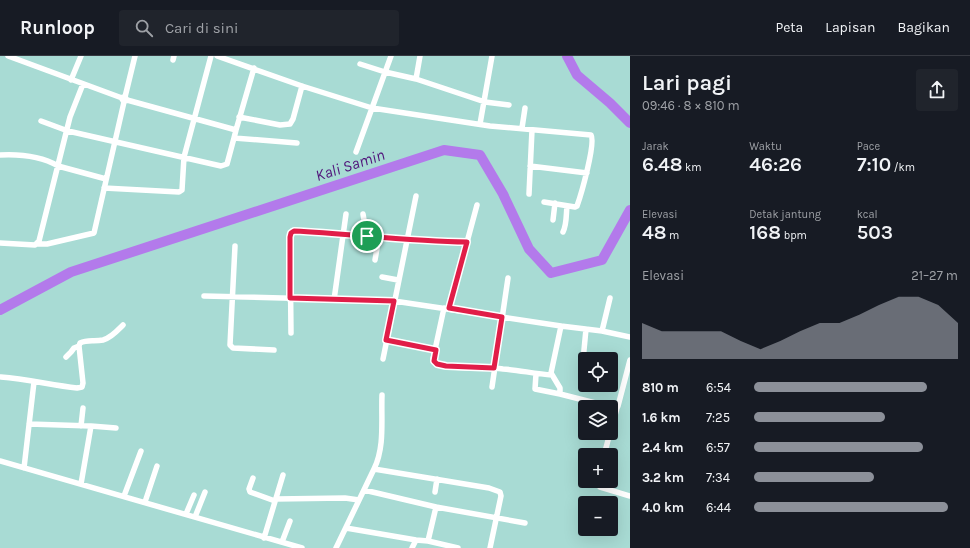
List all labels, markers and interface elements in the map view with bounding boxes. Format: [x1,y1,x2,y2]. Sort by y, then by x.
search box [119,10,399,46]
text: Runloop [20,17,95,39]
icon: search [133,17,155,39]
text: Cari di sini [165,19,239,37]
text: Peta [775,19,803,36]
text: Lapisan [825,19,875,36]
text: Bagikan [897,19,950,36]
button: share [916,69,958,111]
text: Lari pagi [642,70,732,96]
text: 09:46 · 8 × 810 m [642,98,740,113]
text: Jarak [642,140,669,153]
text: Waktu [749,140,782,153]
text: Pace [857,140,880,153]
water label: Kali Samin [313,145,387,185]
text: 6.48 [642,153,683,176]
text: 46:26 [749,153,802,176]
text: 7:10 [857,153,891,176]
text: km [683,161,702,174]
text: /km [891,161,915,174]
text: Elevasi [642,208,678,221]
text: Detak jantung [749,208,821,221]
text: kcal [857,208,878,221]
pin [350,219,384,253]
text: 48 [642,221,666,244]
text: 168 [749,221,781,244]
text: 503 [857,221,893,244]
icon: arrive [356,225,378,247]
text: m [666,229,679,242]
text: bpm [781,229,807,242]
text: Elevasi [642,268,684,283]
text: 21–27 m [911,268,958,283]
map controls [578,352,618,536]
button: locate [578,352,618,392]
text: 810 m [642,380,679,395]
text: 6:54 [706,380,731,395]
button: layers [578,400,618,440]
text: 1.6 km [642,410,681,425]
text: 7:25 [706,410,730,425]
text: 2.4 km [642,440,684,455]
text: 6:57 [706,440,730,455]
button: + [578,448,618,488]
text: 3.2 km [642,470,684,485]
text: 7:34 [706,470,730,485]
button: − [578,496,618,536]
text: 4.0 km [642,500,684,515]
text: 6:44 [706,500,731,515]

